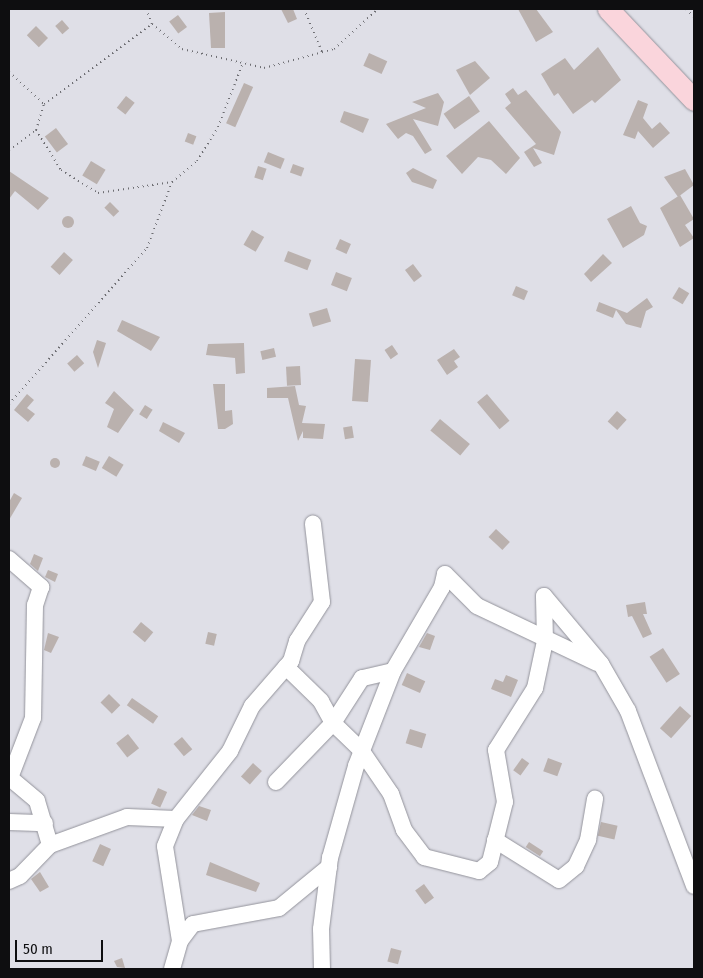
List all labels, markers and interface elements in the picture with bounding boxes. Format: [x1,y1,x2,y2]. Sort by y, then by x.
scale bar [18,930,105,962]
text: 50 m [23,940,53,958]

